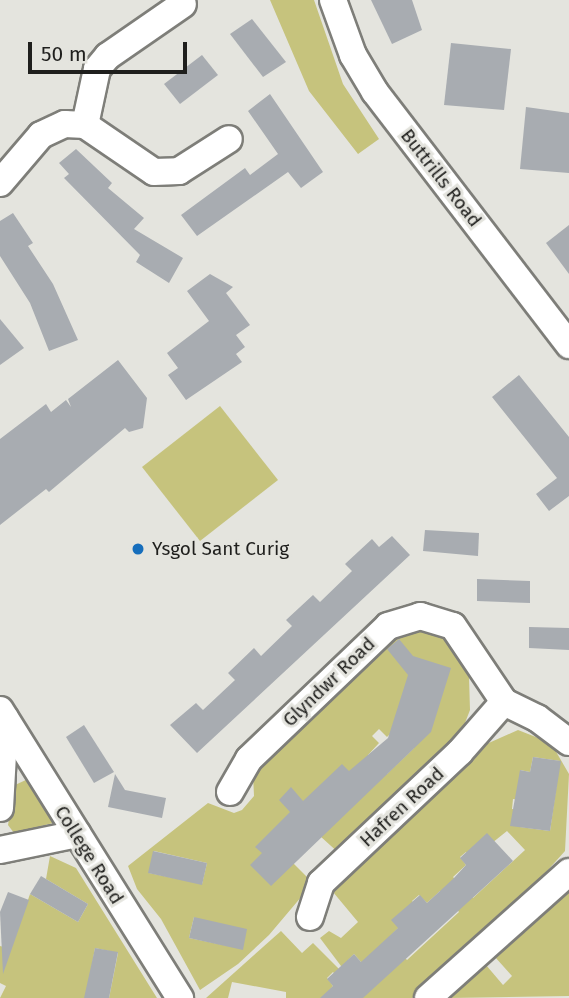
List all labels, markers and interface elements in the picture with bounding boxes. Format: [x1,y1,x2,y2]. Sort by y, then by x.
scale bar [32,28,191,72]
text: 50 m [41,41,87,67]
street label: Buttrills Road [396,125,486,231]
place label: Ysgol Sant Curig [152,538,289,560]
marker: Ysgol Sant Curig [130,541,146,557]
street label: Glyndwr Road [278,632,380,732]
street label: Hafren Road [355,762,449,852]
street label: College Road [50,802,128,908]

